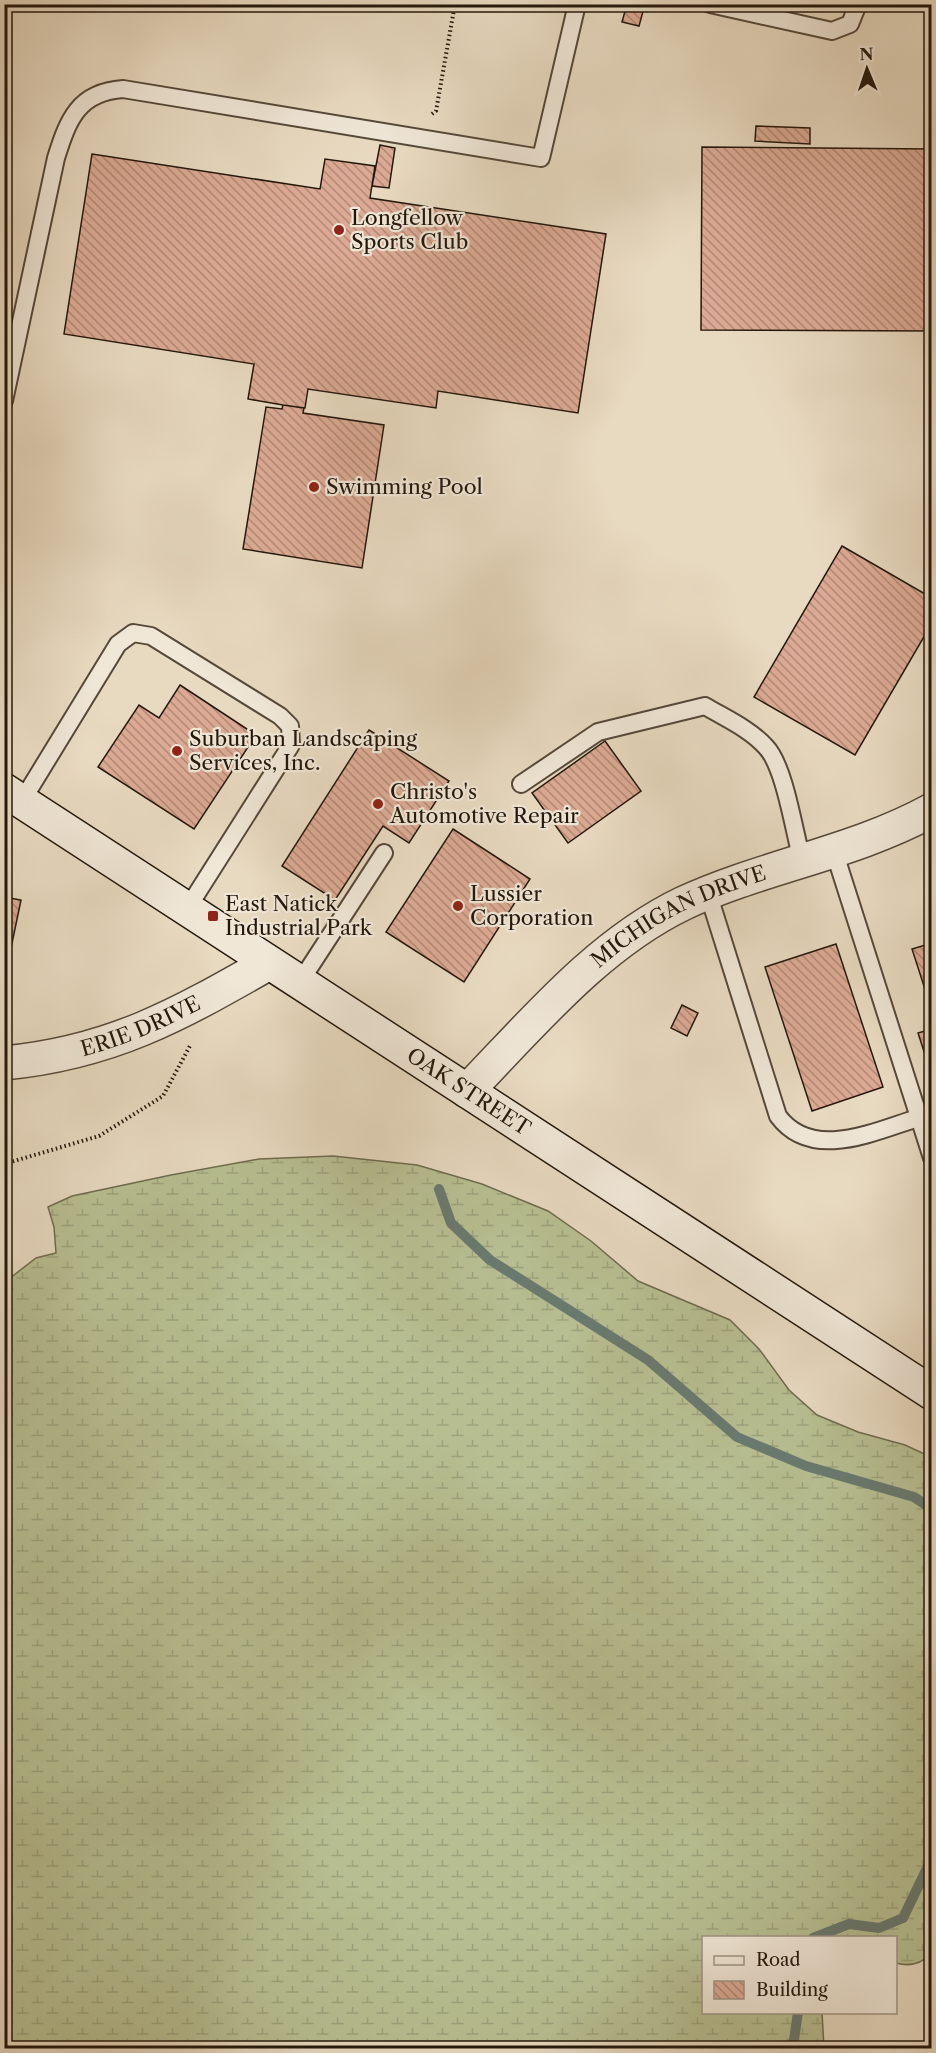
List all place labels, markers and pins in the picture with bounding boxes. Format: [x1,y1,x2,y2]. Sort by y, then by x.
place label: Longfellow Sports Club [351,205,468,254]
marker: Longfellow Sports Club [332,223,346,237]
place label: Swimming Pool [326,474,483,499]
marker: Swimming Pool [307,480,321,494]
place label: Suburban Landscaping Services, Inc. [189,726,418,775]
marker: Suburban Landscaping Services, Inc. [170,744,184,758]
place label: Christo's Automotive Repair [389,779,579,828]
marker: Christo's Automotive Repair [371,797,385,811]
place label: Lussier Corporation [470,881,593,930]
place label: East Natick Industrial Park [225,891,373,940]
marker: Lussier Corporation [451,899,465,913]
marker: East Natick Industrial Park [206,909,220,923]

